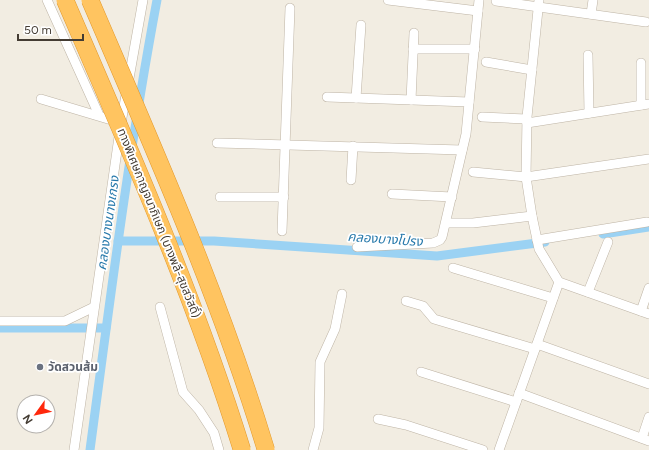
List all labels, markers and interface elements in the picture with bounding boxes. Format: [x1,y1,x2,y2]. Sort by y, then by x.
scale bar [18,16,83,42]
text: 50 m [24,23,52,37]
street label: ทางพิเศษกาญจนาภิเษก (บางพลี-สุขสวัสดิ์) [114,126,204,320]
water label: คลองบางนางเกรง [94,174,122,271]
water label: คลองบางโปรง [347,229,424,249]
place label: วัดสวนส้ม [48,360,98,374]
marker: วัดสวนส้ม [35,362,45,372]
north arrow [16,394,56,434]
text: N [20,412,36,426]

